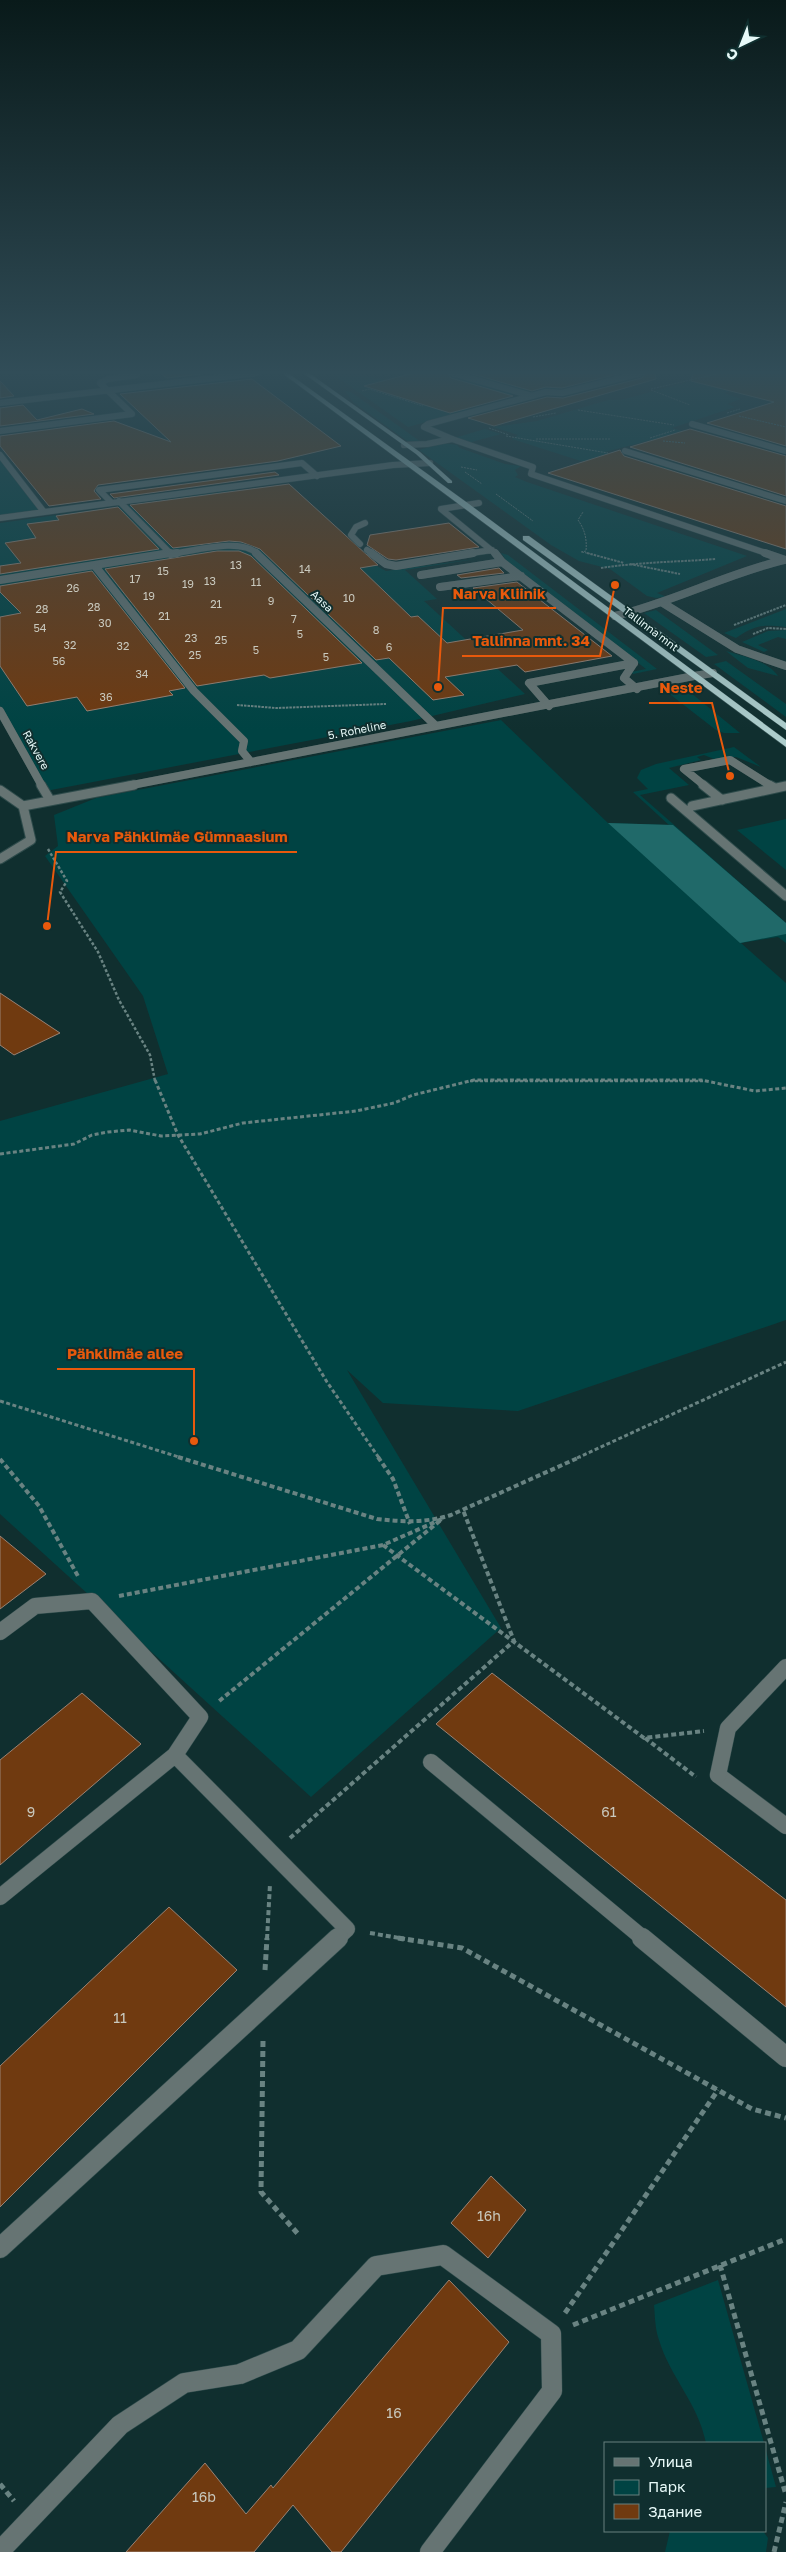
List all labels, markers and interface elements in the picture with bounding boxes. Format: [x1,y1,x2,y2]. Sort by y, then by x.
north arrow [716,20,766,70]
text: С [722,45,741,64]
house number: 13 [230,558,242,571]
house number: 14 [299,562,311,575]
house number: 15 [157,564,169,577]
house number: 17 [129,572,141,585]
house number: 13 [204,574,216,587]
house number: 11 [251,575,261,588]
house number: 19 [182,577,194,590]
callout: Narva Kliinik [443,578,556,608]
house number: 26 [66,581,80,594]
text: Narva Kliinik [452,584,546,602]
street label: Aasa [309,587,336,614]
house number: 19 [143,589,155,602]
house number: 10 [343,591,355,604]
house number: 9 [268,594,274,607]
house number: 21 [210,597,222,610]
house number: 28 [87,600,101,613]
house number: 28 [35,602,49,615]
street label: Tallinna mnt [621,604,681,653]
house number: 21 [158,609,170,622]
house number: 7 [291,612,297,625]
house number: 30 [98,616,112,629]
house number: 54 [33,621,47,634]
house number: 8 [373,623,380,636]
callout: Tallinna mnt. 34 [462,626,600,656]
house number: 5 [297,627,303,640]
house number: 23 [185,631,197,644]
text: Tallinna mnt. 34 [472,631,590,649]
house number: 25 [215,633,227,646]
house number: 32 [64,638,76,651]
house number: 32 [117,639,129,652]
house number: 6 [386,640,393,653]
house number: 5 [253,643,259,656]
house number: 25 [189,648,201,661]
house number: 5 [323,650,329,663]
house number: 56 [52,654,66,667]
house number: 34 [135,667,149,680]
callout: Neste [649,673,712,703]
text: Neste [659,678,703,696]
house number: 36 [99,690,113,703]
street label: 5. Roheline [327,717,387,742]
street label: Rakvere [20,728,52,772]
callout: Narva Pähklimäe Gümnaasium [56,822,297,852]
text: Narva Pähklimäe Gümnaasium [66,827,288,845]
callout: Pähklimäe allee [57,1339,194,1369]
text: Pähklimäe allee [67,1344,183,1362]
house number: 9 [27,1803,35,1820]
house number: 61 [601,1803,617,1820]
house number: 11 [113,2009,127,2026]
house number: 16h [477,2207,501,2224]
house number: 16 [386,2404,402,2421]
legend [604,2442,766,2532]
text: Улица [648,2452,693,2470]
text: Парк [648,2477,686,2495]
house number: 16b [192,2488,216,2505]
text: Здание [648,2502,702,2520]

